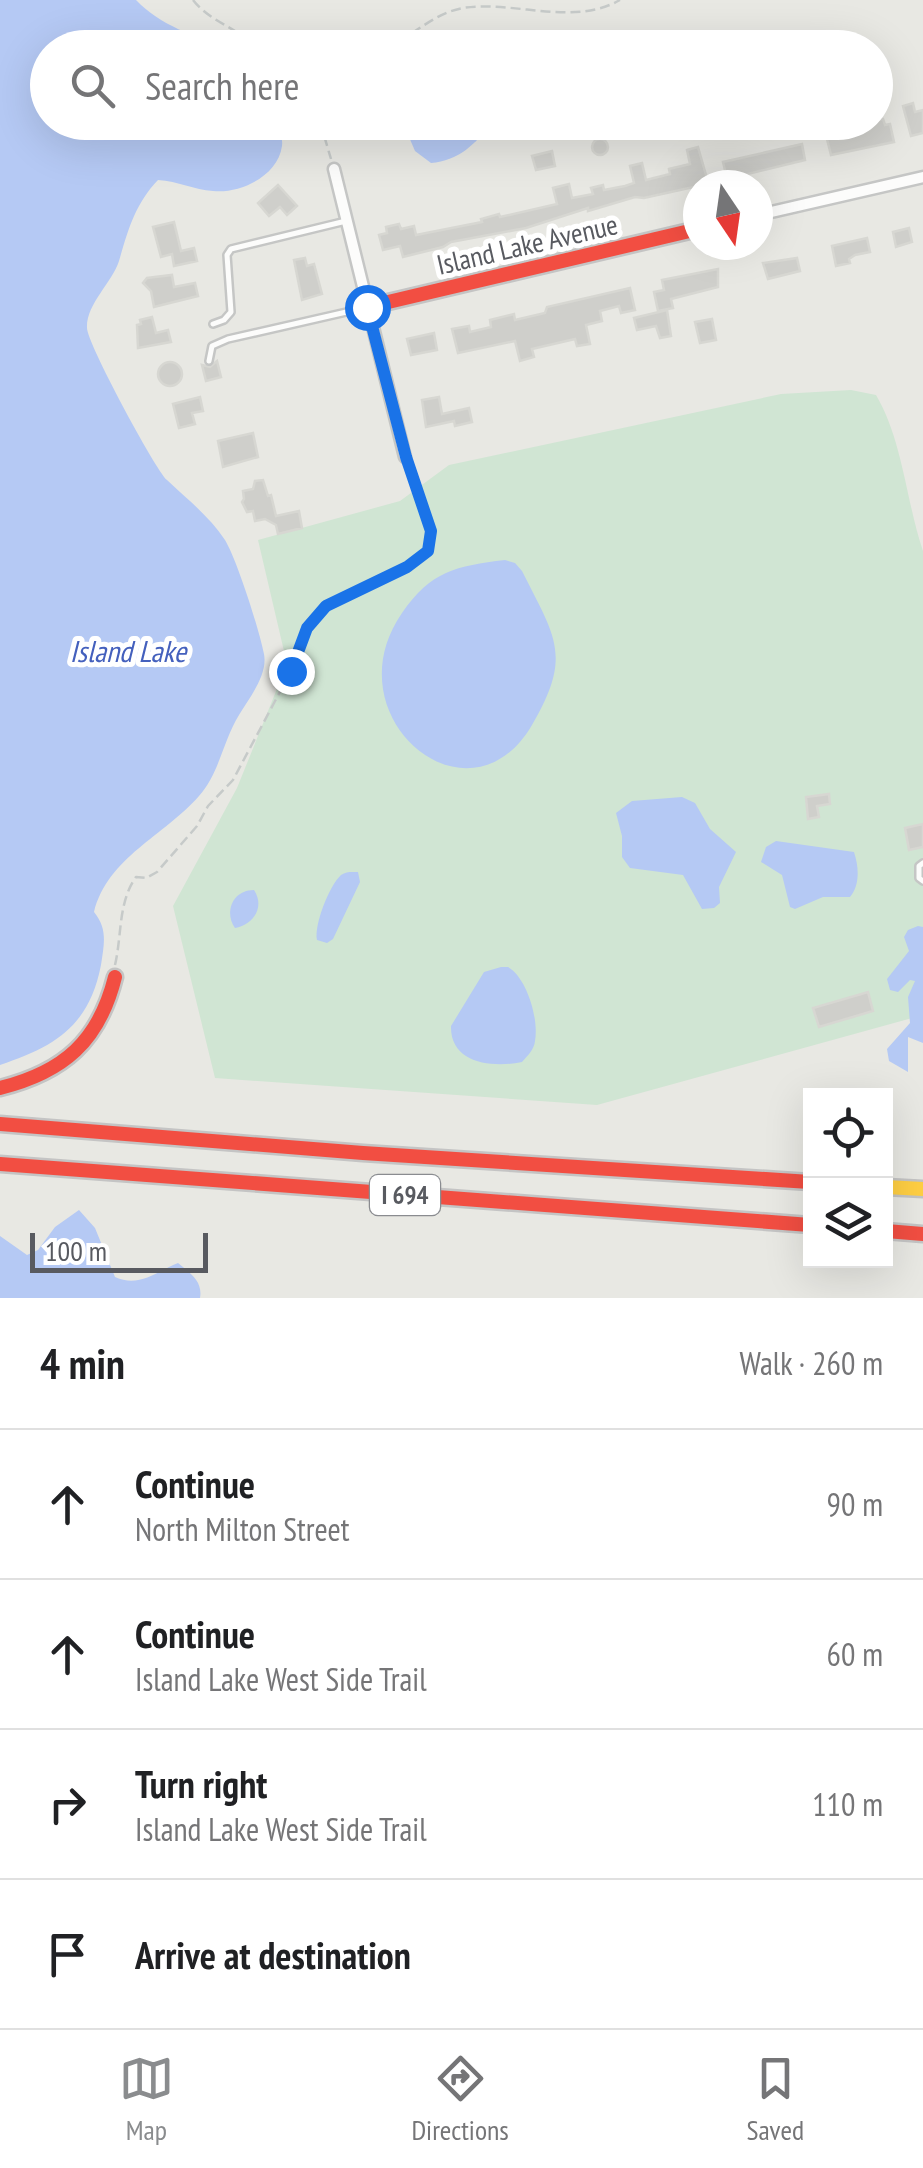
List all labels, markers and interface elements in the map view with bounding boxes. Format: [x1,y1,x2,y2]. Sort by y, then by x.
search box [30,30,893,140]
icon: search [65,58,120,113]
text: Search here [145,61,299,110]
north arrow [683,170,773,260]
street label: Island Lake Avenue [433,205,621,283]
route start [345,285,391,331]
water label: Island Lake [70,631,188,670]
route end [269,649,315,695]
map controls [803,1088,893,1268]
button: locate [803,1088,893,1178]
road number: I 694 [370,1175,440,1215]
button: layers [803,1178,893,1268]
scale bar [30,1228,208,1272]
text: 100 m [45,1232,107,1269]
text: 4 min [40,1336,125,1391]
text: Walk · 260 m [739,1342,883,1384]
text: Continue [135,1459,255,1508]
icon: ahead [40,1477,95,1532]
text: 90 m [827,1483,883,1525]
text: North Milton Street [135,1508,349,1550]
text: Continue [135,1609,255,1658]
icon: ahead [40,1627,95,1682]
text: 60 m [827,1633,883,1675]
text: Island Lake West Side Trail [135,1658,427,1700]
text: Turn right [135,1759,267,1808]
icon: right [40,1777,95,1832]
text: 110 m [812,1783,883,1825]
text: Island Lake West Side Trail [135,1808,427,1850]
icon: arrive [40,1927,95,1982]
text: Arrive at destination [135,1930,411,1979]
tab: Map [119,2051,174,2148]
tab: Directions [411,2051,509,2148]
tab: Saved [746,2051,804,2148]

